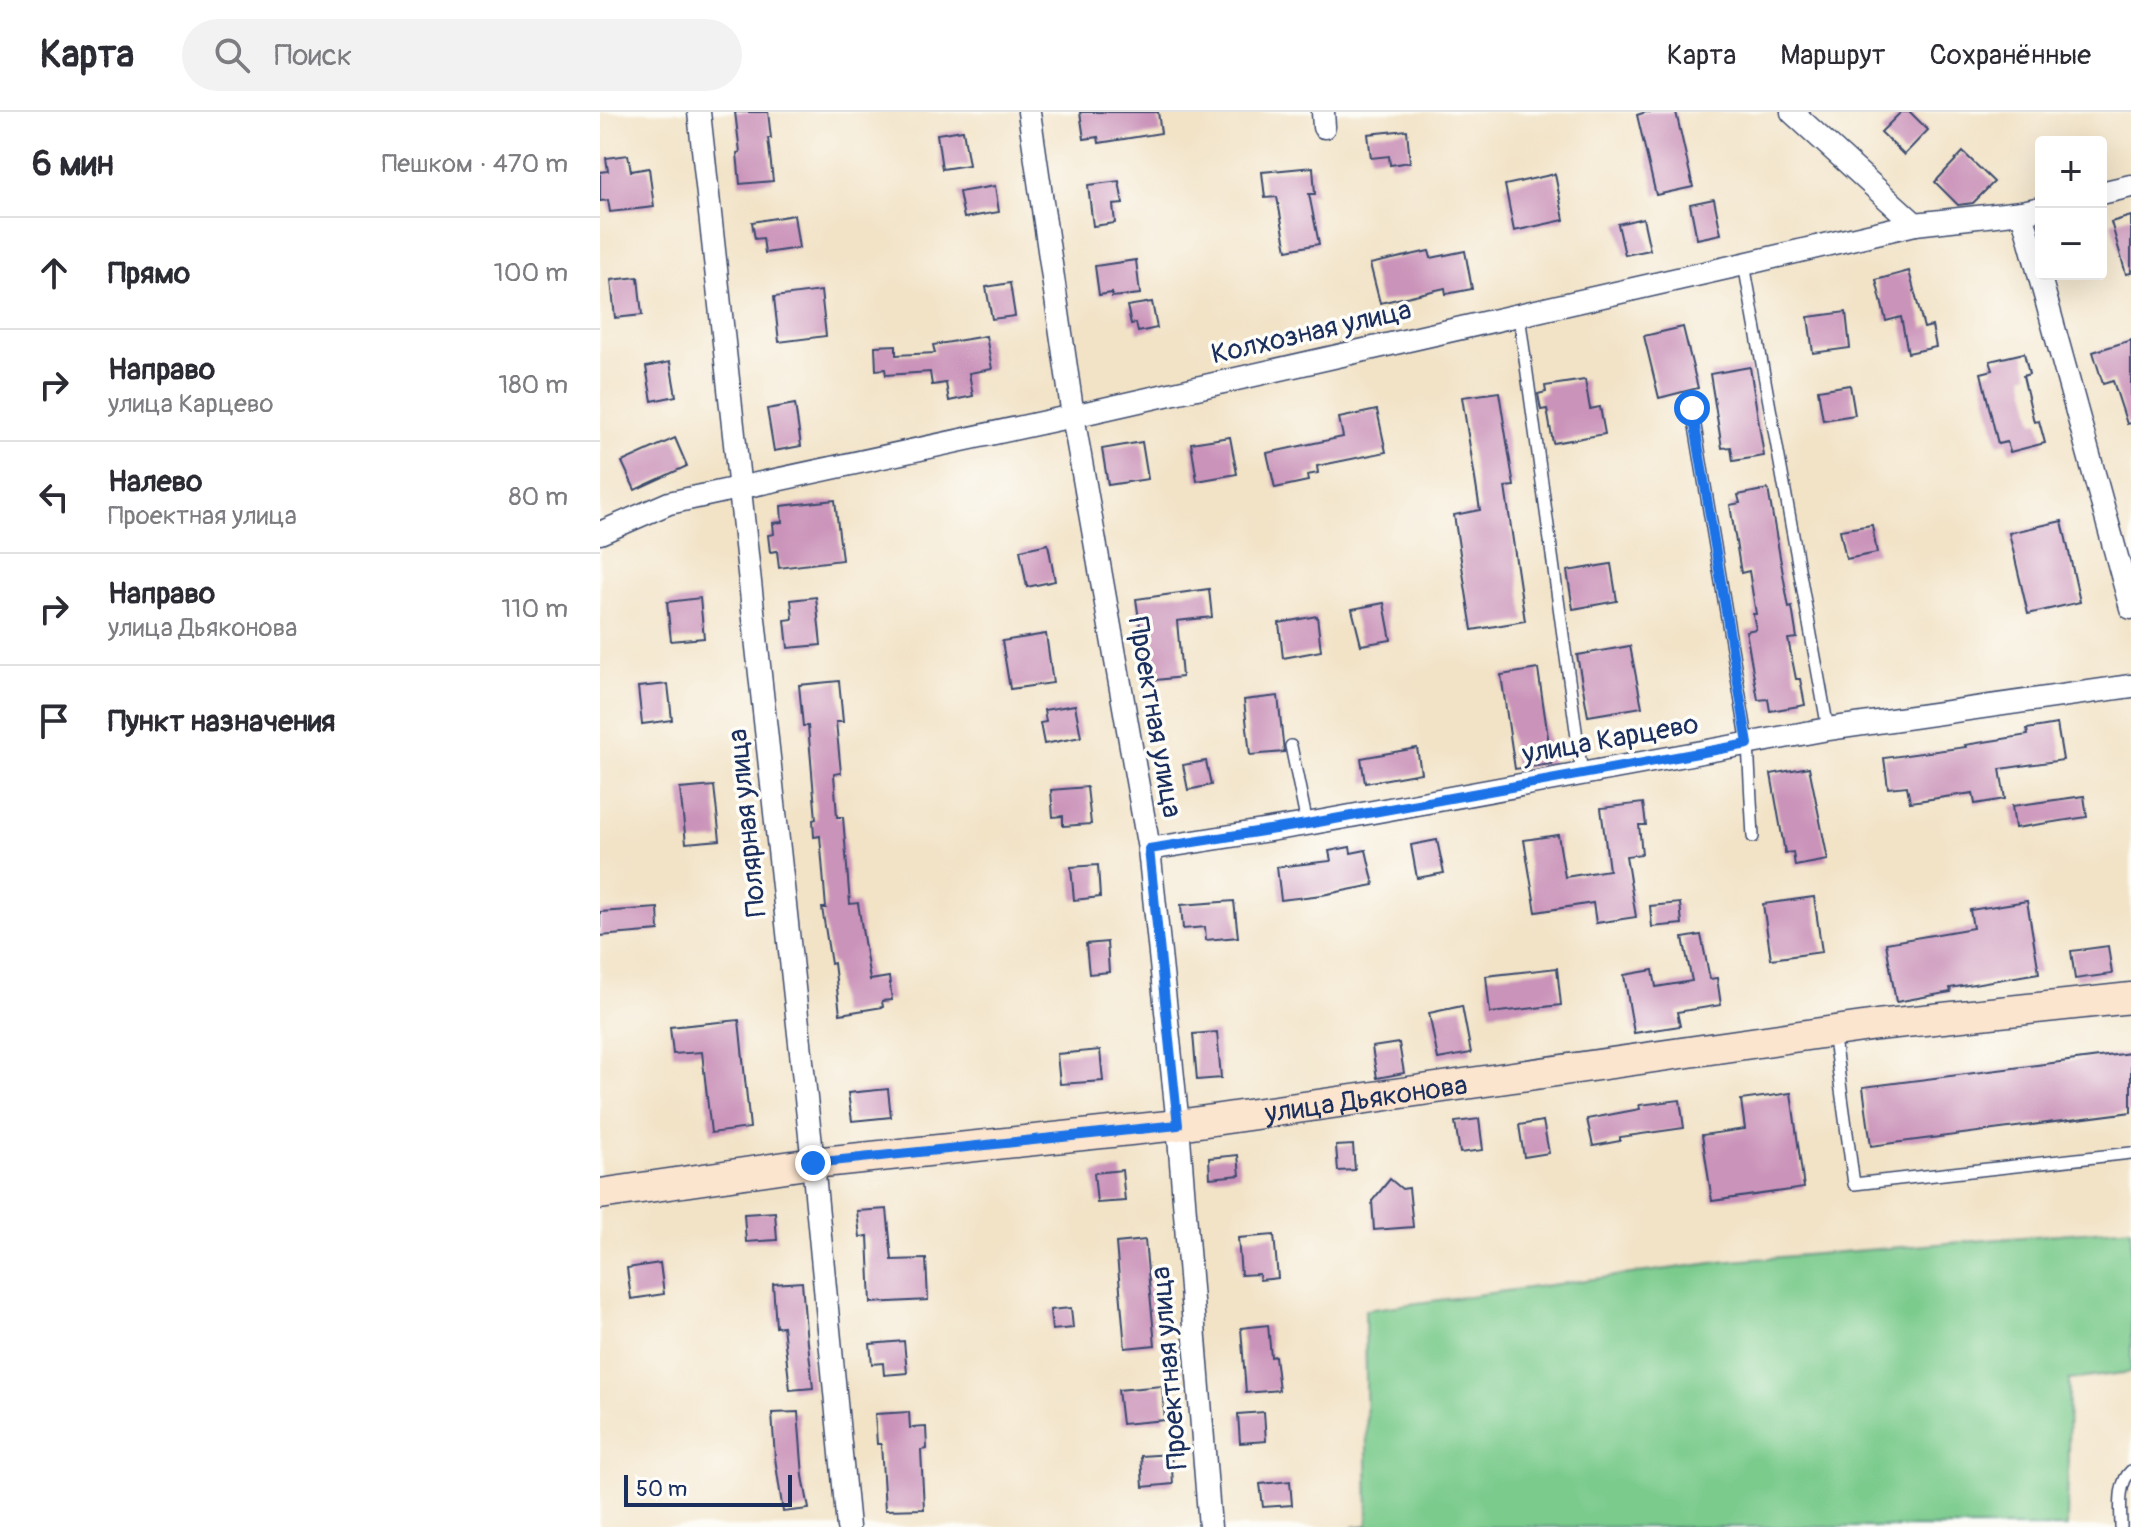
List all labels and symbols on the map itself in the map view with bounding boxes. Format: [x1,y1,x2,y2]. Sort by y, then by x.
street label: Колхозная улица [1208,292,1415,372]
route start [1674,390,1710,426]
street label: Проектная улица [1120,614,1189,820]
street label: улица Карцево [1518,707,1701,772]
street label: Полярная улица [720,727,775,919]
street label: улица Дьяконова [1262,1068,1470,1132]
route end [795,1145,831,1181]
street label: Проектная улица [1143,1265,1196,1471]
scale bar [624,1471,792,1507]

